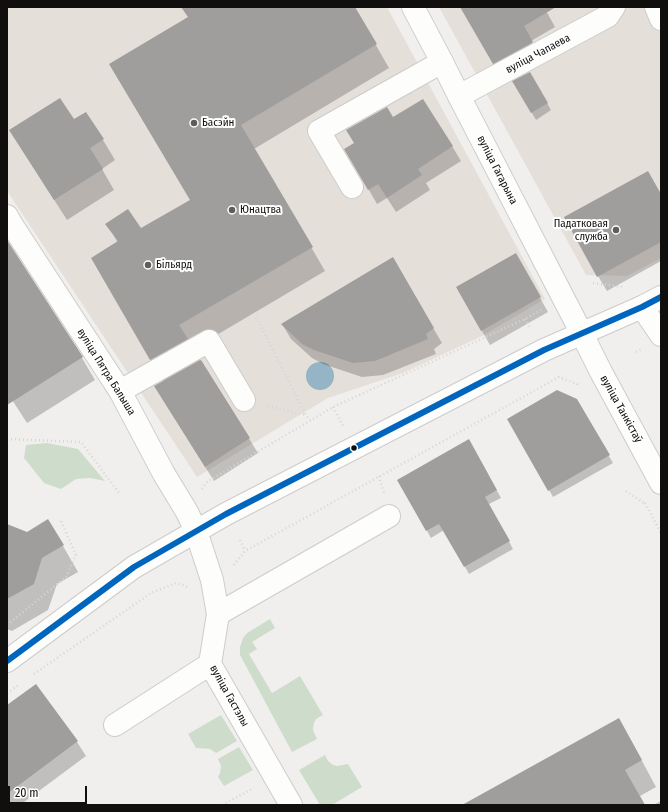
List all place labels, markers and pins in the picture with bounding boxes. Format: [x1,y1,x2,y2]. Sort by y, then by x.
place label: Басэйн [202,116,234,130]
marker: Басэйн [189,118,199,128]
place label: Юнацтва [240,203,281,217]
marker: Юнацтва [227,205,237,215]
place label: Падатковая служба [554,217,608,243]
marker: Падатковая служба [611,225,621,235]
place label: Більярд [156,258,192,272]
marker: Більярд [143,260,153,270]
unlabelled marker [349,443,359,453]

